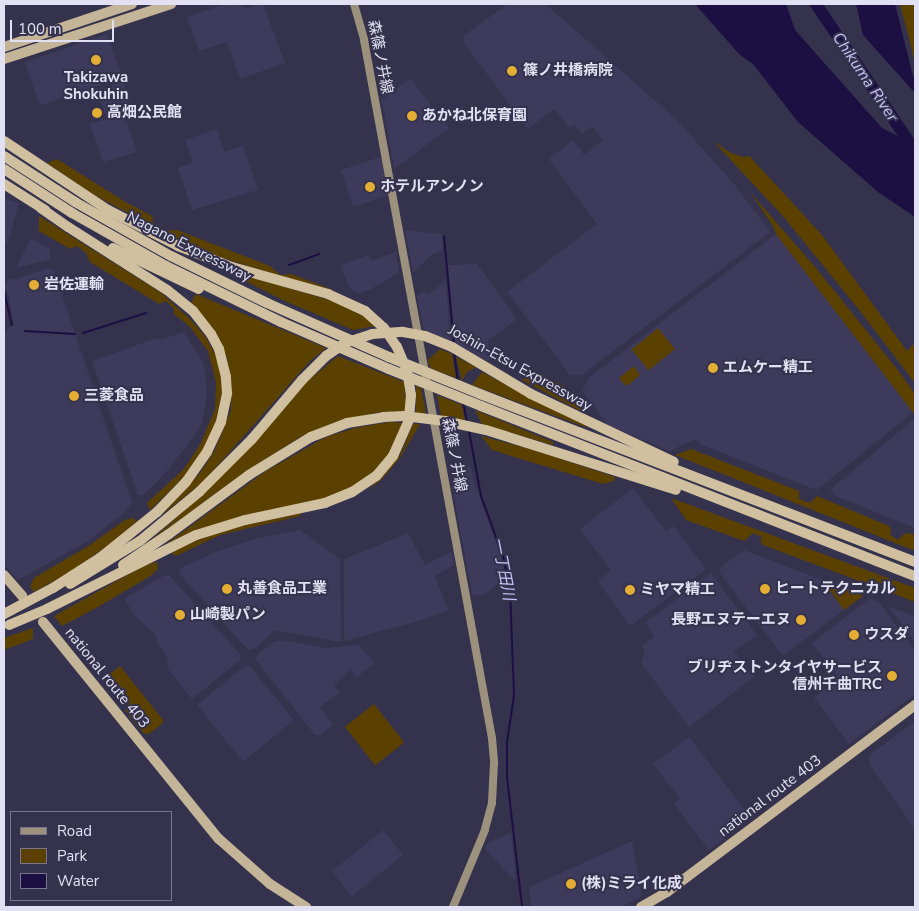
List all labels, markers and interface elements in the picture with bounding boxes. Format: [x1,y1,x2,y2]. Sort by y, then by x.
scale bar [12,10,116,42]
street label: 森篠ノ井線 [364,18,396,96]
text: 100 m [18,19,62,39]
water label: Chikuma River [828,29,902,125]
marker: Takizawa Shokuhin [90,54,102,66]
place label: 篠ノ井橋病院 [523,62,613,80]
marker: 篠ノ井橋病院 [505,64,519,78]
place label: Takizawa Shokuhin [64,68,128,103]
place label: 高畑公民館 [107,104,182,122]
marker: 高畑公民館 [91,107,103,119]
place label: あかね北保育園 [422,107,527,125]
marker: あかね北保育園 [406,110,418,122]
place label: ホテルアンノン [380,178,485,196]
marker: ホテルアンノン [364,181,376,193]
street label: Nagano Expressway [124,208,254,286]
place label: 岩佐運輸 [44,276,104,294]
marker: 岩佐運輸 [28,279,40,291]
street label: Joshin-Etsu Expressway [445,321,595,415]
place label: エムケー精工 [723,359,813,377]
marker: エムケー精工 [707,362,719,374]
place label: 三菱食品 [84,387,144,405]
marker: 三菱食品 [68,390,80,402]
street label: 森篠ノ井線 [438,416,470,494]
water label: 一丁田川 [487,536,519,602]
place label: 丸善食品工業 [237,580,327,598]
place label: ヒートテクニカル [775,580,895,598]
place label: ミヤマ精工 [640,581,715,599]
marker: 丸善食品工業 [221,583,233,595]
marker: ヒートテクニカル [759,583,771,595]
marker: ミヤマ精工 [624,584,636,596]
place label: 山崎製パン [190,606,265,624]
marker: 山崎製パン [174,609,186,621]
place label: 長野エヌテーエヌ [671,611,791,629]
marker: 長野エヌテーエヌ [795,614,807,626]
street label: national route 403 [61,624,153,732]
place label: ウスダ [864,626,909,644]
marker: ウスダ [848,629,860,641]
place label: ブリヂストンタイヤサービス 信州千曲TRC [687,658,882,693]
marker: ブリヂストンタイヤサービス 信州千曲TRC [886,670,898,682]
street label: national route 403 [715,751,825,841]
legend [10,811,172,901]
text: Road [57,821,92,841]
text: Park [57,846,87,866]
text: Water [57,871,99,891]
place label: (株)ミライ化成 [581,875,682,893]
marker: (株)ミライ化成 [565,878,577,890]

